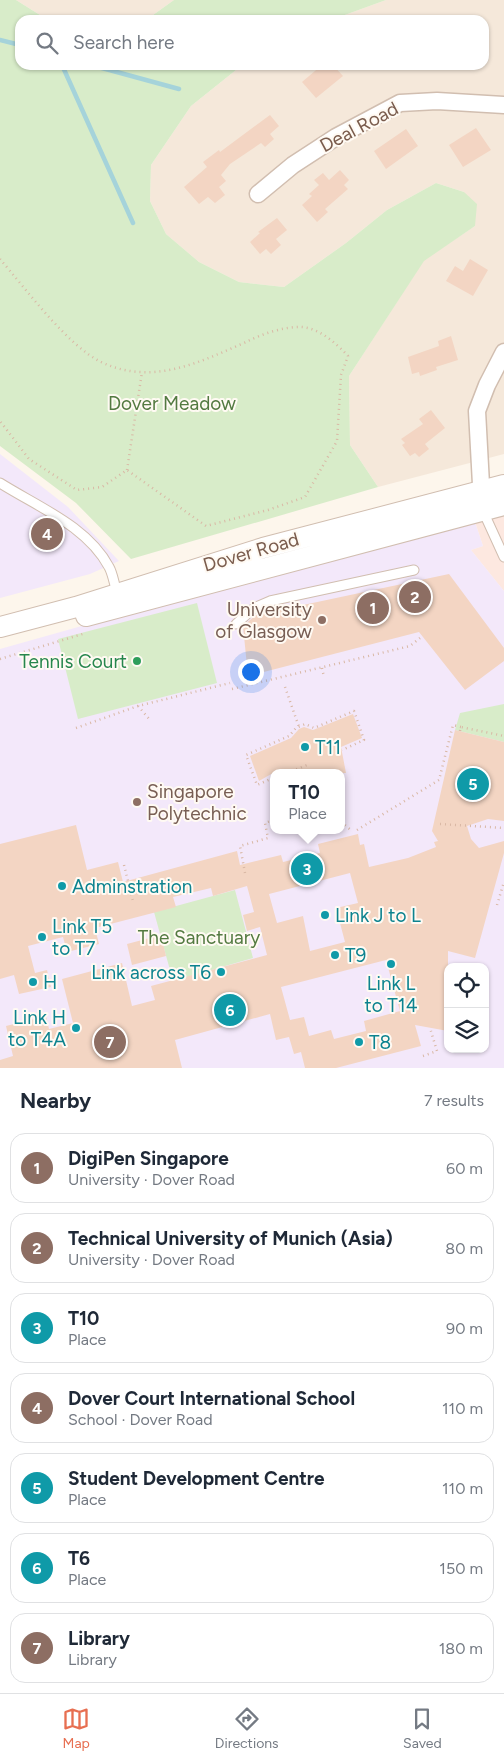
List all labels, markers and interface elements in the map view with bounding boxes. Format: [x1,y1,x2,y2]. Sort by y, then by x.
search box [15,15,489,70]
icon: search [33,29,61,57]
text: Search here [73,31,175,54]
street label: Deal Road [316,97,402,157]
park label: Dover Meadow [108,392,236,415]
pin: 4 [31,515,63,553]
street label: Dover Road [200,527,302,577]
pin: 2 [399,578,431,616]
pin: 1 [357,589,389,627]
place label: University of Glasgow [215,598,312,643]
marker: University of Glasgow [316,614,328,626]
place label: Tennis Court [19,650,127,673]
marker: Tennis Court [131,655,143,667]
your location [238,659,264,685]
place label: T11 [315,736,341,759]
marker: T11 [299,741,311,753]
pin: 5 [457,765,489,803]
popup [270,769,345,834]
place label: Singapore Polytechnic [147,780,247,825]
text: T10 [288,781,320,804]
marker: Singapore Polytechnic [131,796,143,808]
text: Place [288,804,327,823]
pin: 3 [291,850,323,888]
place label: Adminstration [72,875,192,898]
marker: Adminstration [56,880,68,892]
place label: Link J to L [335,904,421,927]
marker: Link J to L [319,909,331,921]
place label: Link T5 to T7 [52,915,112,960]
park label: The Sanctuary [138,926,260,949]
marker: Link T5 to T7 [36,931,48,943]
place label: T9 [345,944,366,967]
marker: T9 [329,949,341,961]
marker: Link L to T14 [385,958,397,970]
place label: Link across T6 [91,961,211,984]
map controls [444,963,489,1053]
button: locate [444,963,489,1008]
marker: Link across T6 [215,966,227,978]
place label: H [43,971,57,994]
place label: Link L to T14 [365,972,418,1017]
marker: H [27,976,39,988]
pin: 6 [214,991,246,1029]
place label: Link H to T4A [8,1006,66,1051]
button: layers [444,1008,489,1053]
marker: Link H to T4A [70,1022,82,1034]
pin: 7 [94,1023,126,1061]
place label: T8 [369,1031,391,1054]
marker: T8 [353,1036,365,1048]
text: Nearby [20,1088,91,1113]
text: 7 results [424,1091,484,1110]
text: DigiPen Singapore [68,1147,229,1170]
text: 1 [34,1159,40,1178]
text: 60 m [446,1159,483,1178]
text: University · Dover Road [68,1170,235,1189]
text: Technical University of Munich (Asia) [68,1227,393,1250]
text: 2 [32,1239,42,1258]
text: 80 m [445,1239,483,1258]
text: University · Dover Road [68,1250,235,1269]
text: T10 [68,1307,99,1330]
text: 3 [33,1319,41,1338]
text: 90 m [446,1319,483,1338]
text: Place [68,1330,106,1349]
text: Dover Court International School [68,1387,355,1410]
text: 4 [32,1399,42,1418]
text: 110 m [442,1399,483,1418]
text: School · Dover Road [68,1410,213,1429]
text: Student Development Centre [68,1467,325,1490]
text: 5 [32,1479,42,1498]
text: 110 m [442,1479,483,1498]
text: Place [68,1490,106,1509]
text: T6 [68,1547,90,1570]
text: 6 [32,1559,42,1578]
text: 150 m [439,1559,483,1578]
text: Place [68,1570,106,1589]
text: Library [68,1627,130,1650]
text: 7 [33,1639,41,1658]
text: 180 m [439,1639,483,1658]
text: Library [68,1650,117,1669]
tab: Map [62,1705,90,1752]
tab: Directions [215,1705,279,1752]
tab: Saved [403,1705,442,1752]

